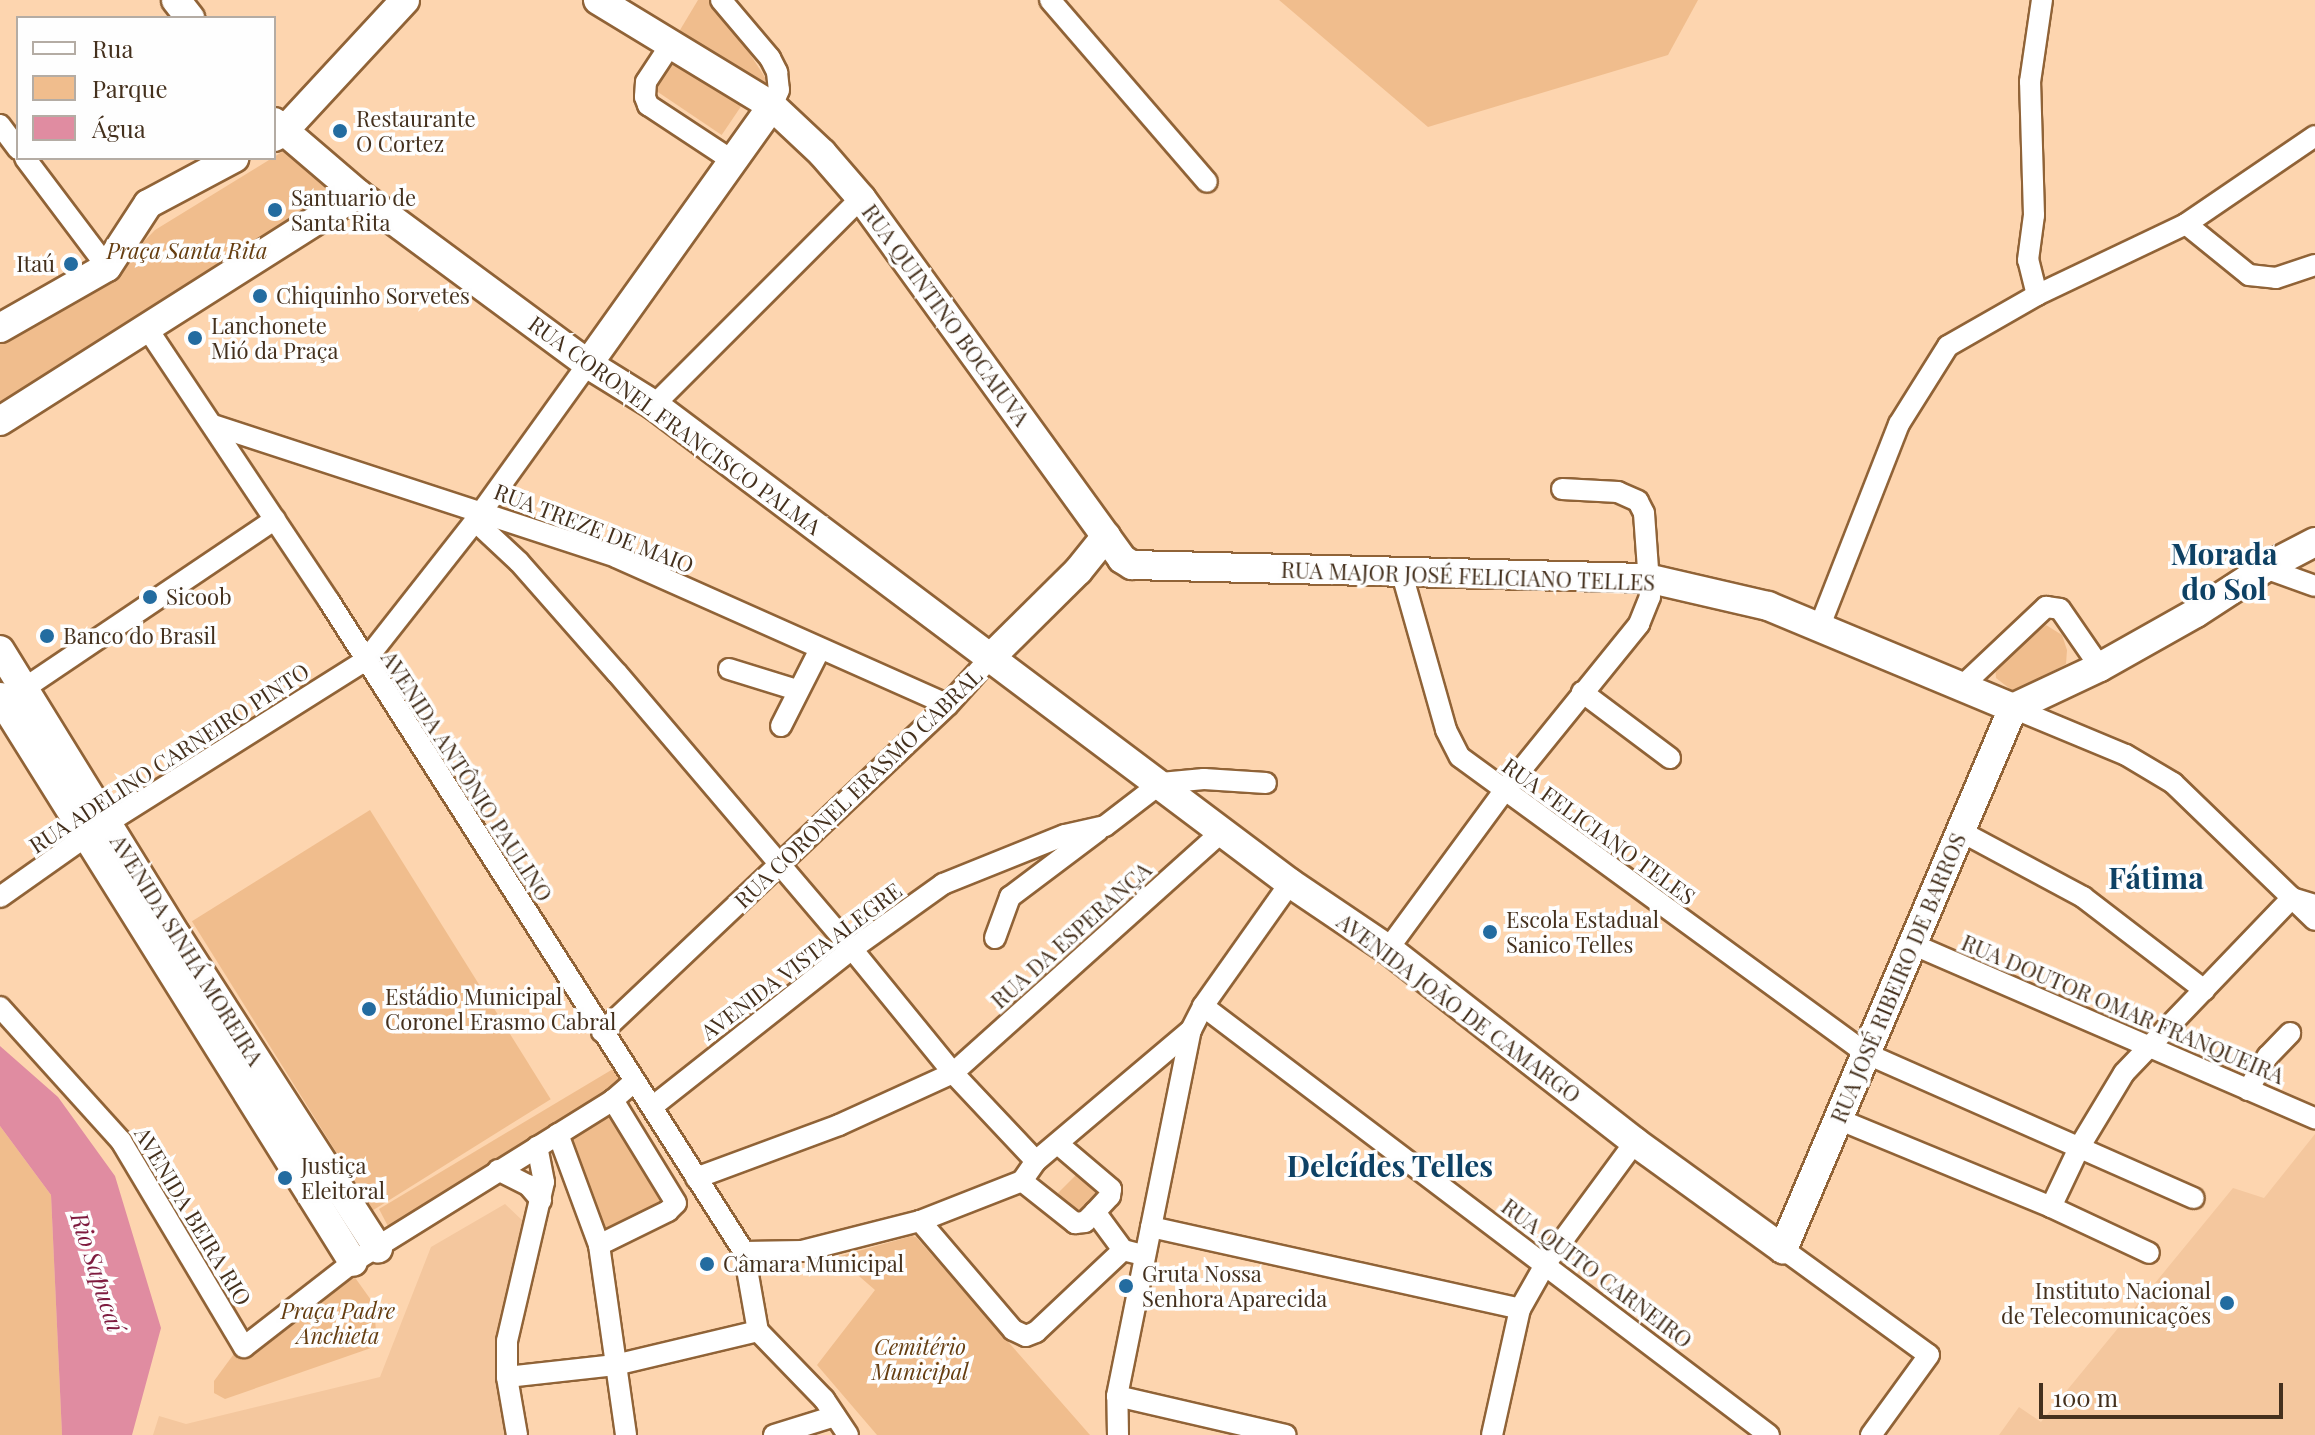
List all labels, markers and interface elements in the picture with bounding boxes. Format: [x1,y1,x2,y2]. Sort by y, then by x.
legend [16,16,276,160]
text: Rua [92,32,133,64]
text: Parque [92,72,168,104]
place label: Restaurante O Cortez [356,105,476,156]
text: Água [92,112,146,144]
marker: Restaurante O Cortez [331,122,349,140]
place label: Santuario de Santa Rita [291,184,416,236]
street label: RUA QUINTINO BOCAIUVA [857,199,1035,431]
marker: Santuario de Santa Rita [266,201,284,219]
park label: Praça Santa Rita [106,238,268,264]
place label: Itaú [16,251,55,277]
marker: Itaú [62,255,80,273]
place label: Chiquinho Sorvetes [276,283,470,309]
marker: Chiquinho Sorvetes [251,287,269,305]
street label: RUA CORONEL FRANCISCO PALMA [524,310,826,540]
place label: Lanchonete Mió da Praça [211,312,339,364]
marker: Lanchonete Mió da Praça [186,329,204,347]
street label: RUA TREZE DE MAIO [490,478,698,578]
district label: Morada do Sol [2170,535,2278,606]
street label: RUA MAJOR JOSÉ FELICIANO TELLES [1280,556,1656,596]
place label: Sicoob [166,584,232,610]
marker: Sicoob [141,588,159,606]
place label: Banco do Brasil [63,623,216,649]
marker: Banco do Brasil [38,627,56,645]
street label: AVENIDA ANTÔNIO PAULINO [376,646,558,906]
street label: RUA ADELINO CARNEIRO PINTO [24,657,314,859]
street label: RUA CORONEL ERASMO CABRAL [729,663,987,913]
street label: RUA FELICIANO TELES [1497,752,1701,910]
street label: RUA JOSÉ RIBEIRO DE BARROS [1825,829,1971,1127]
street label: AVENIDA SINHÁ MOREIRA [105,830,269,1070]
street label: RUA DA ESPERANÇA [986,856,1156,1014]
district label: Fátima [2108,859,2204,895]
street label: AVENIDA VISTA ALEGRE [695,876,907,1046]
place label: Escola Estadual Sanico Telles [1506,906,1659,958]
street label: AVENIDA JOÃO DE CAMARGO [1332,908,1586,1108]
marker: Escola Estadual Sanico Telles [1481,923,1499,941]
street label: RUA DOUTOR OMAR FRANQUEIRA [1957,929,2289,1089]
place label: Estádio Municipal Coronel Erasmo Cabral [385,983,616,1034]
marker: Estádio Municipal Coronel Erasmo Cabral [360,1000,378,1018]
street label: AVENIDA BEIRA RIO [129,1122,257,1310]
district label: Delcídes Telles [1286,1147,1494,1183]
place label: Justiça Eleitoral [301,1152,385,1204]
marker: Justiça Eleitoral [276,1169,294,1187]
street label: RUA QUITO CARNEIRO [1497,1193,1697,1353]
water label: Rio Sapucaí [65,1209,131,1335]
place label: Câmara Municipal [723,1251,904,1277]
marker: Câmara Municipal [698,1255,716,1273]
place label: Gruta Nossa Senhora Aparecida [1142,1260,1328,1312]
marker: Gruta Nossa Senhora Aparecida [1117,1277,1135,1295]
place label: Instituto Nacional de Telecomunicações [2001,1277,2211,1328]
marker: Instituto Nacional de Telecomunicações [2218,1294,2236,1312]
park label: Praça Padre Anchieta [281,1297,395,1348]
park label: Cemitério Municipal [872,1333,968,1384]
scale bar [2043,1367,2287,1417]
text: 100 m [2053,1381,2118,1413]

